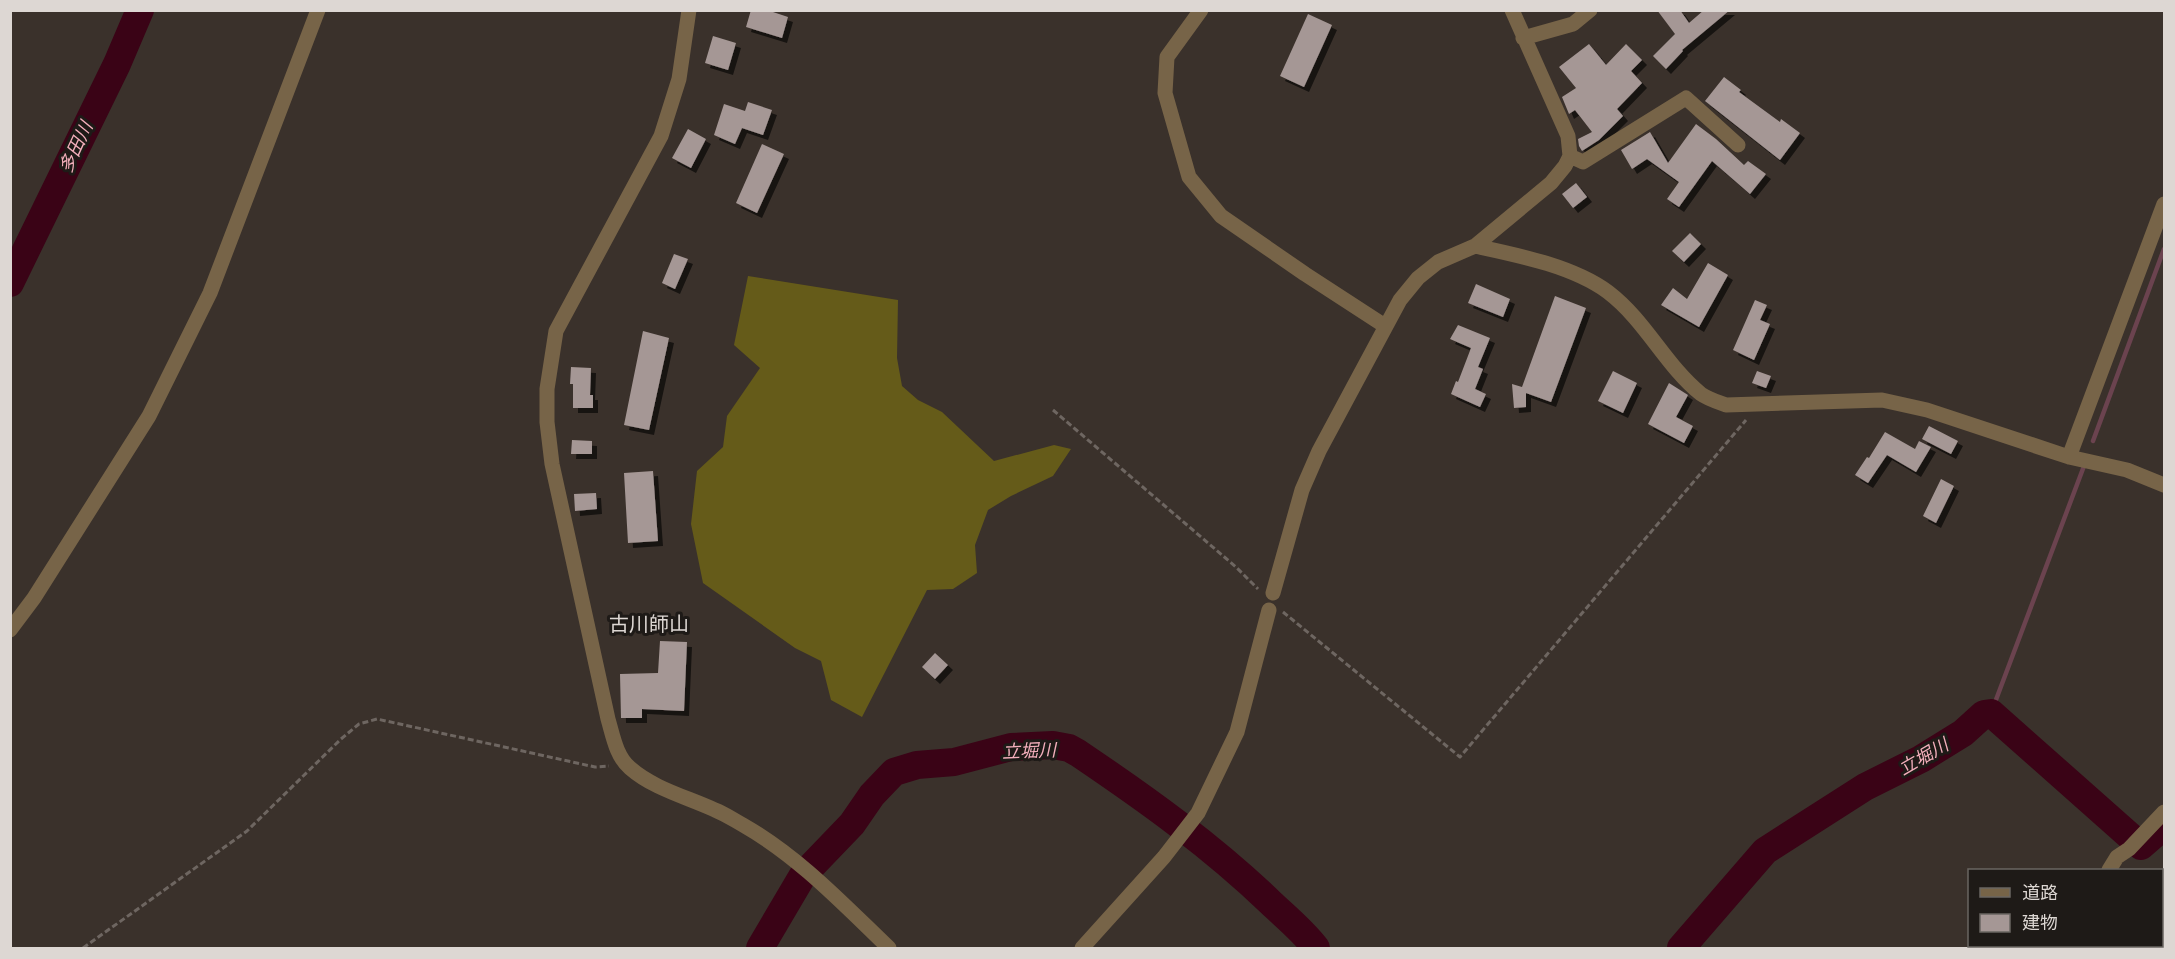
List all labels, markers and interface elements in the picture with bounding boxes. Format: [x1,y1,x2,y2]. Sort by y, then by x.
water label: 多田川 [53,116,98,177]
district label: 古川師山 [609,610,689,637]
water label: 立堀川 [1894,731,1954,780]
water label: 立堀川 [1002,737,1058,763]
legend [1968,869,2163,947]
text: 道路 [2022,880,2058,904]
text: 建物 [2022,910,2058,934]

